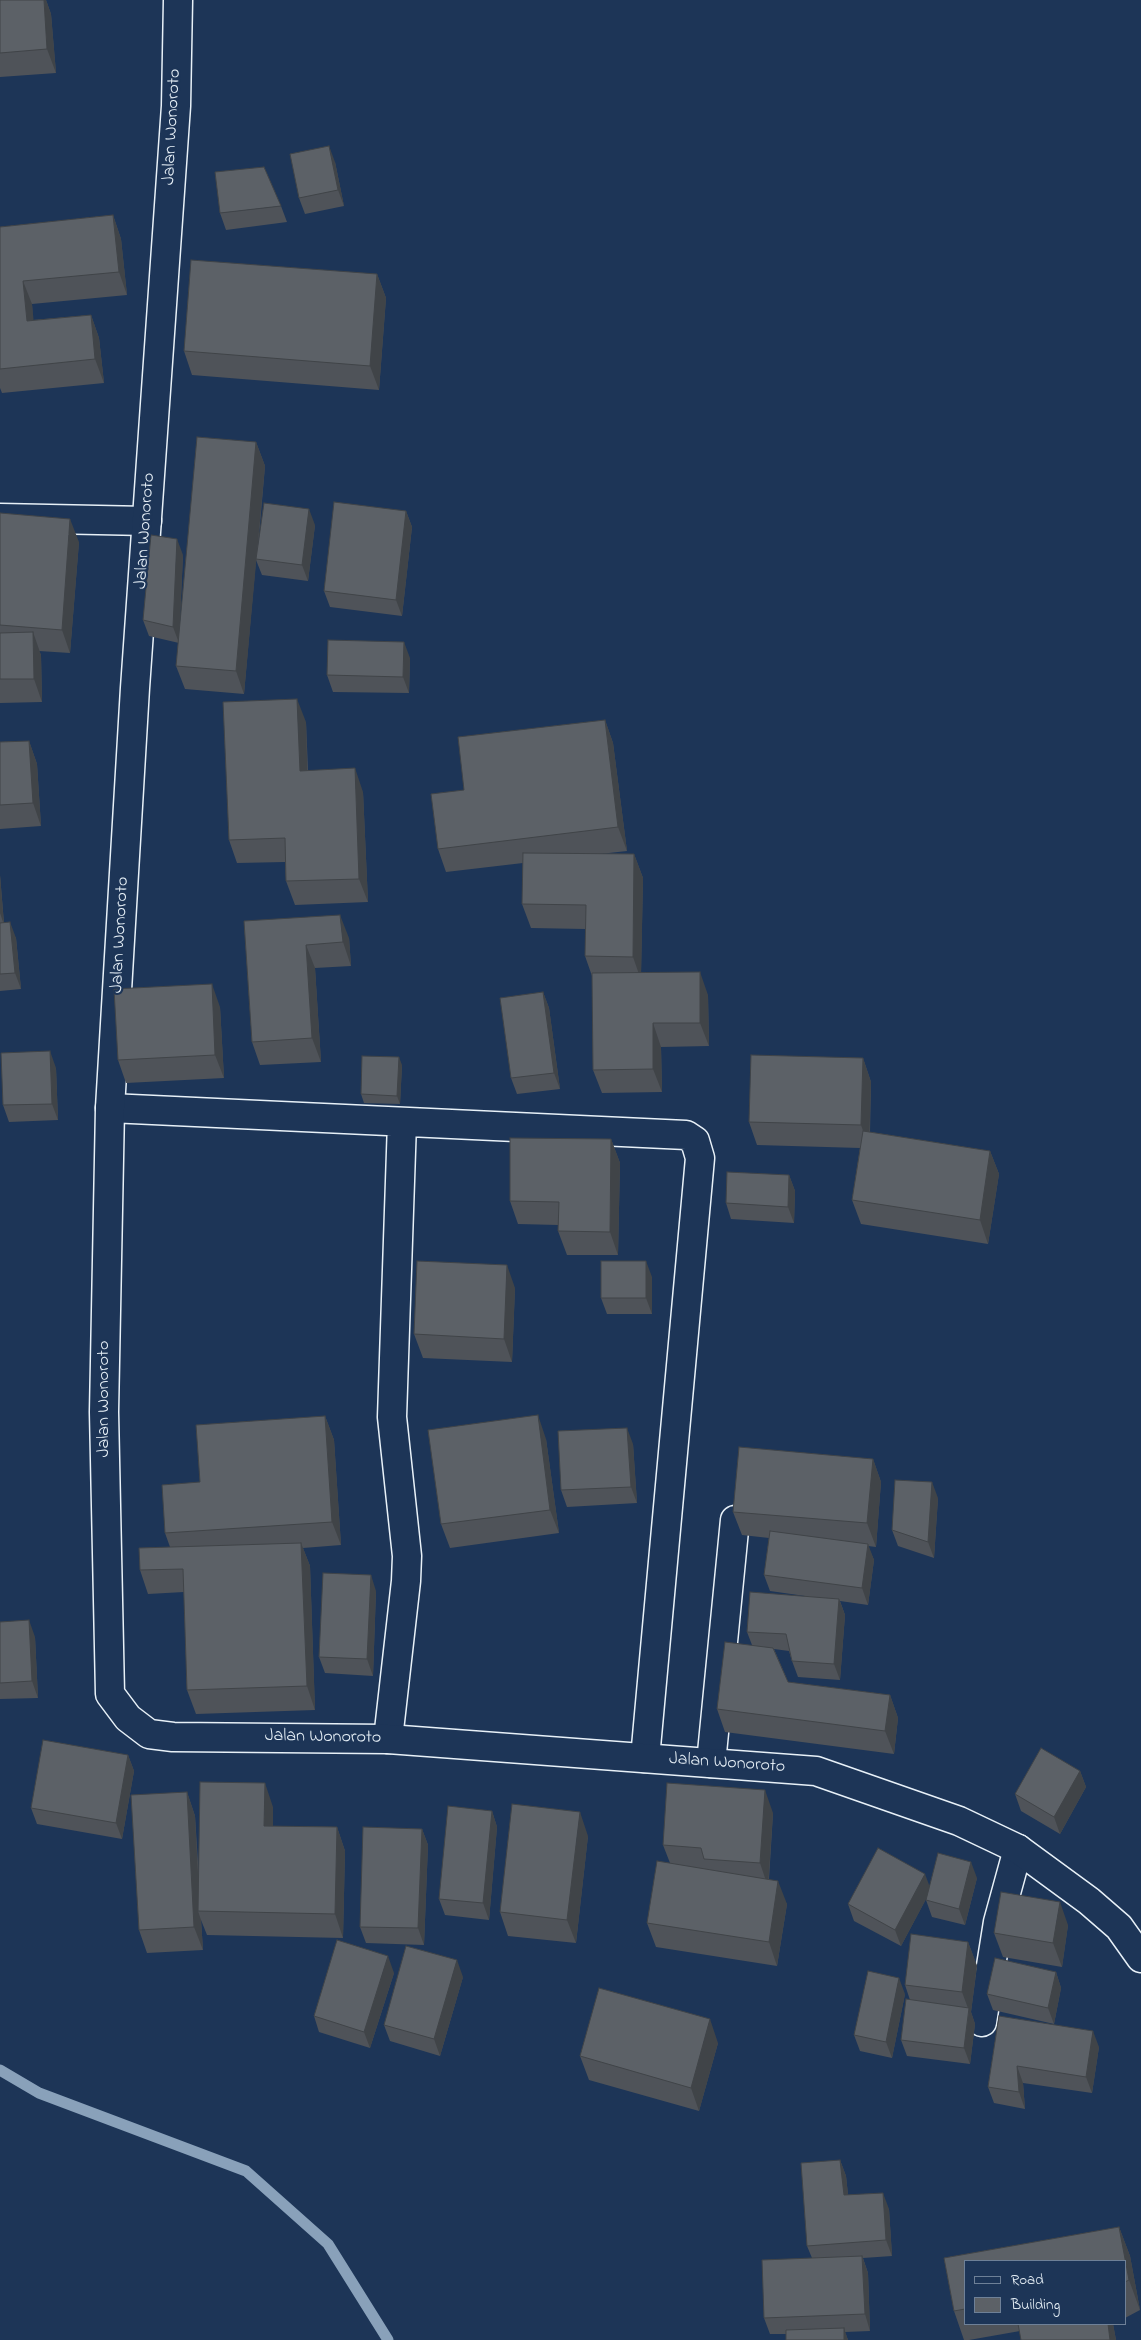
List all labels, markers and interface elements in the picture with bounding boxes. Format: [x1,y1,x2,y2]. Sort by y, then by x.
street label: Jalan Wonoroto [159,68,187,186]
street label: Jalan Wonoroto [131,472,161,590]
street label: Jalan Wonoroto [107,876,135,994]
street label: Jalan Wonoroto [94,1341,116,1457]
street label: Jalan Wonoroto [265,1726,381,1750]
street label: Jalan Wonoroto [668,1749,786,1779]
legend [964,2260,1126,2325]
text: Road [1011,2269,1044,2291]
text: Building [1011,2294,1060,2316]

